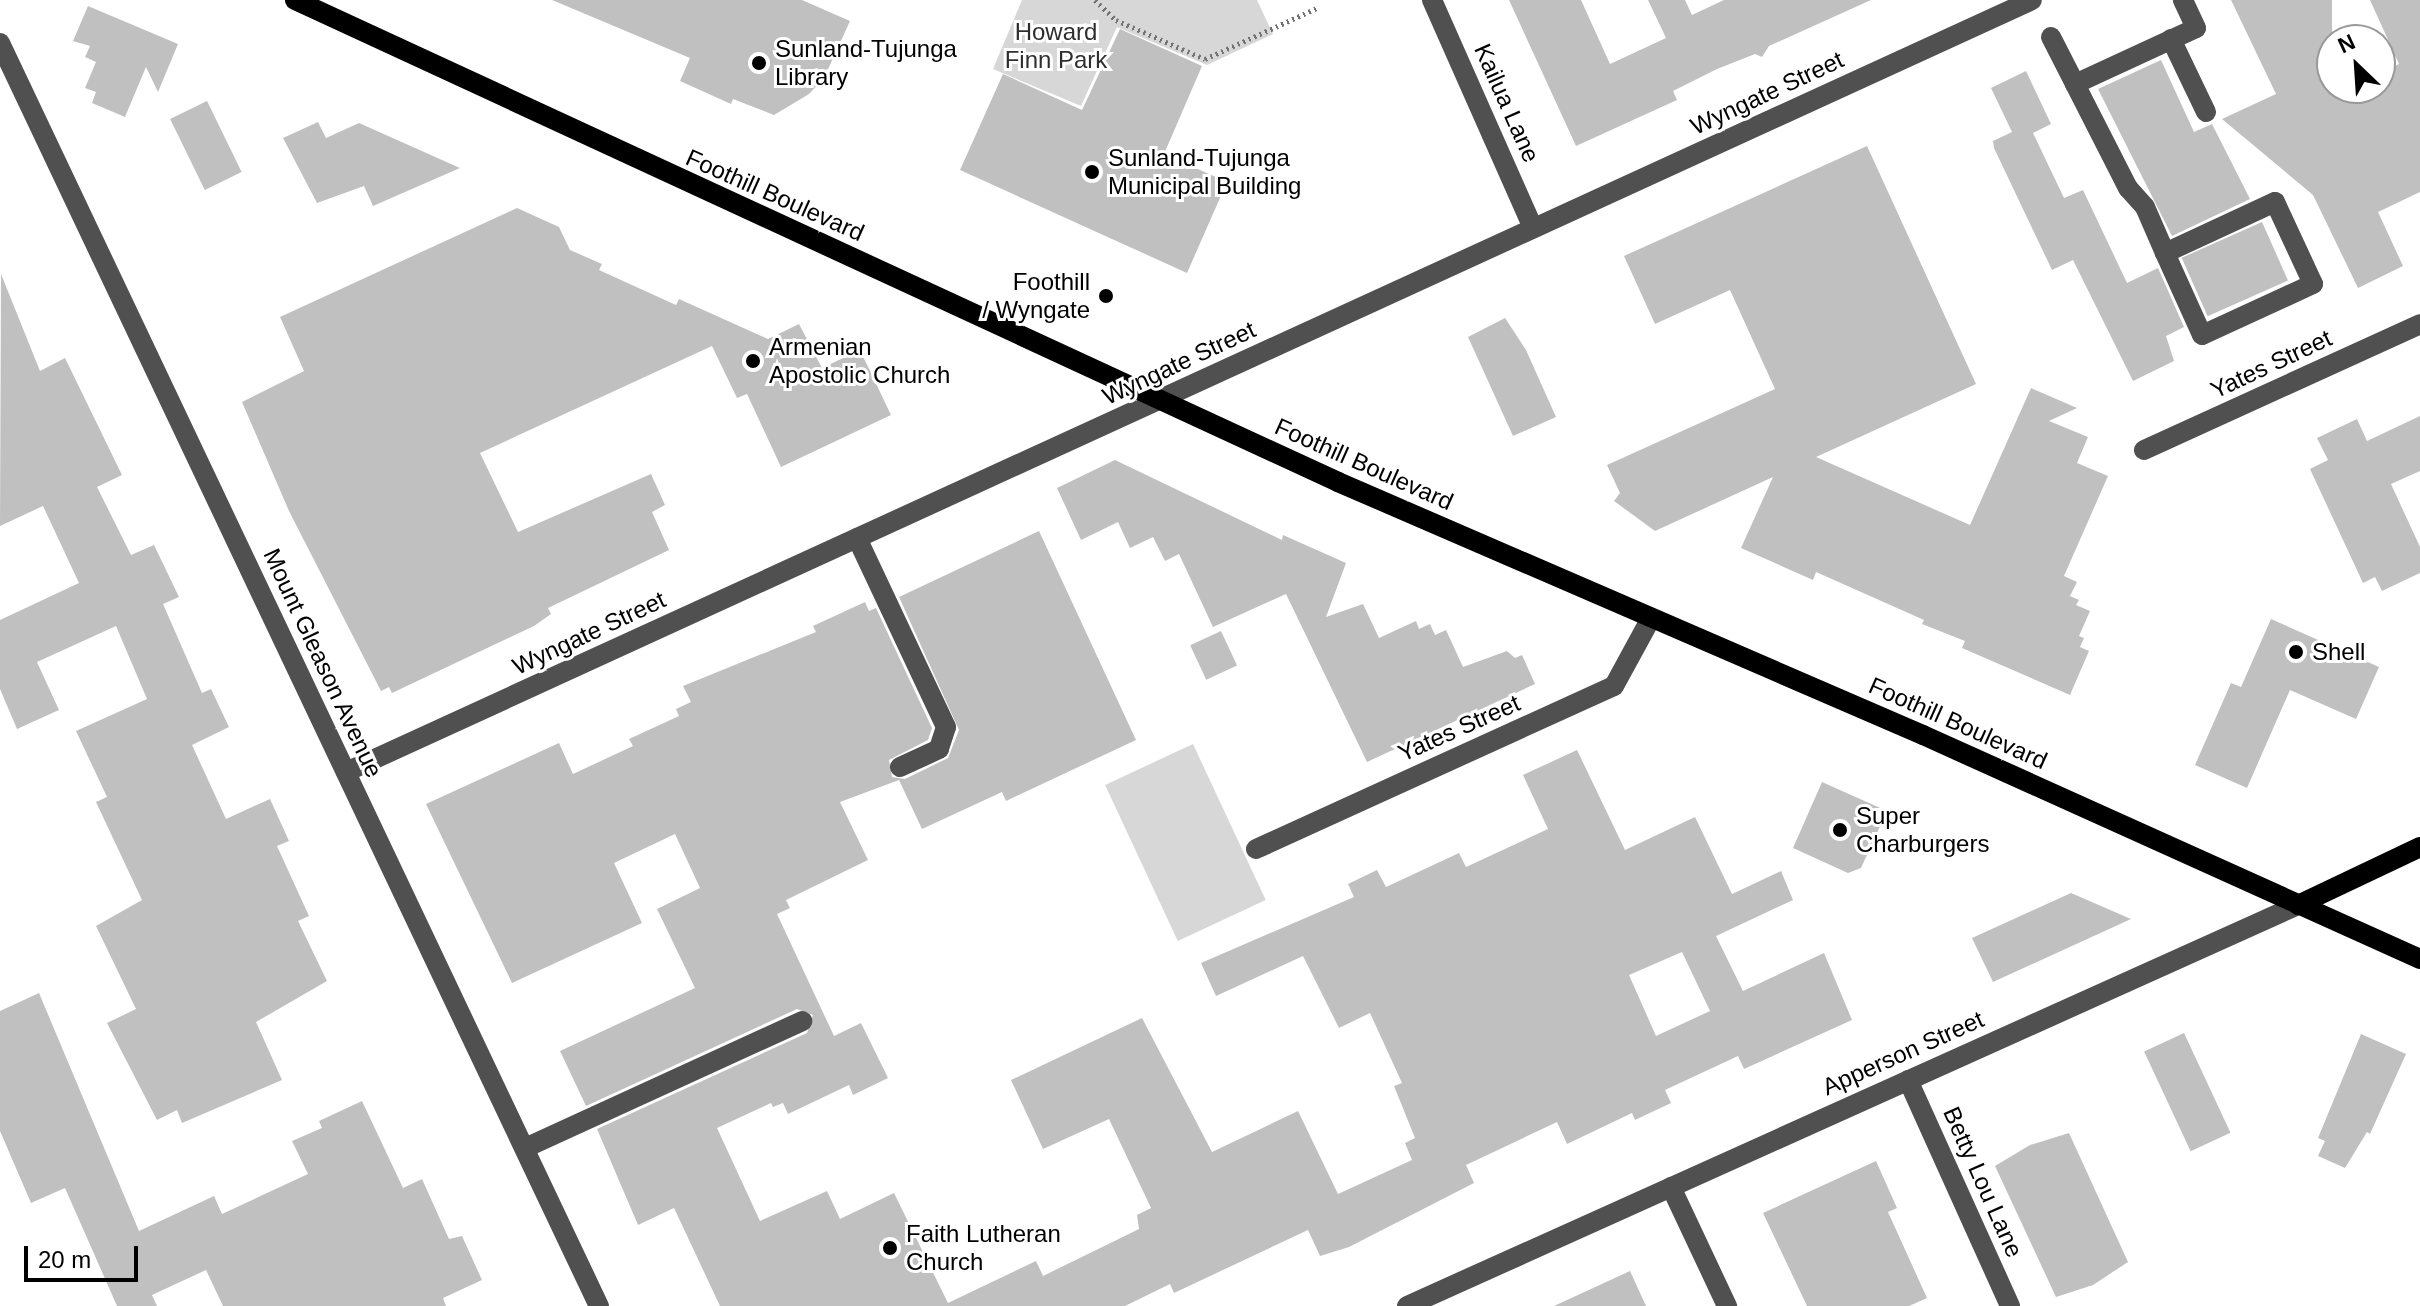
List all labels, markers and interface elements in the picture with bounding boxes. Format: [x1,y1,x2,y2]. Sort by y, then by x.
park label: Howard Finn Park [1005,18,1107,74]
north arrow [2316,24,2396,104]
text: N [2334,29,2359,58]
place label: Sunland-Tujunga Library [775,35,957,91]
street label: Kailua Lane [1468,39,1546,167]
street label: Wyngate Street [1686,45,1848,141]
marker: Sunland-Tujunga Library [750,54,768,72]
street label: Foothill Boulevard [681,143,869,247]
place label: Sunland-Tujunga Municipal Building [1108,144,1301,200]
marker: Sunland-Tujunga Municipal Building [1083,163,1101,181]
place label: Foothill / Wyngate [982,268,1090,324]
marker: Foothill / Wyngate [1097,287,1115,305]
street label: Wyngate Street [1098,315,1260,411]
street label: Yates Street [2206,323,2336,405]
place label: Armenian Apostolic Church [769,333,950,389]
marker: Armenian Apostolic Church [744,352,762,370]
street label: Foothill Boulevard [1270,412,1458,516]
street label: Mount Gleason Avenue [257,543,389,783]
street label: Wyngate Street [508,585,670,681]
place label: Shell [2312,638,2365,666]
marker: Shell [2287,643,2305,661]
street label: Foothill Boulevard [1864,671,2052,775]
street label: Yates Street [1394,688,1524,768]
place label: Super Charburgers [1856,802,1989,858]
marker: Super Charburgers [1831,821,1849,839]
street label: Apperson Street [1818,1005,1988,1101]
street label: Betty Lou Lane [1937,1102,2029,1262]
place label: Faith Lutheran Church [906,1220,1061,1276]
scale bar [28,1230,142,1280]
marker: Faith Lutheran Church [881,1239,899,1257]
text: 20 m [38,1246,91,1273]

